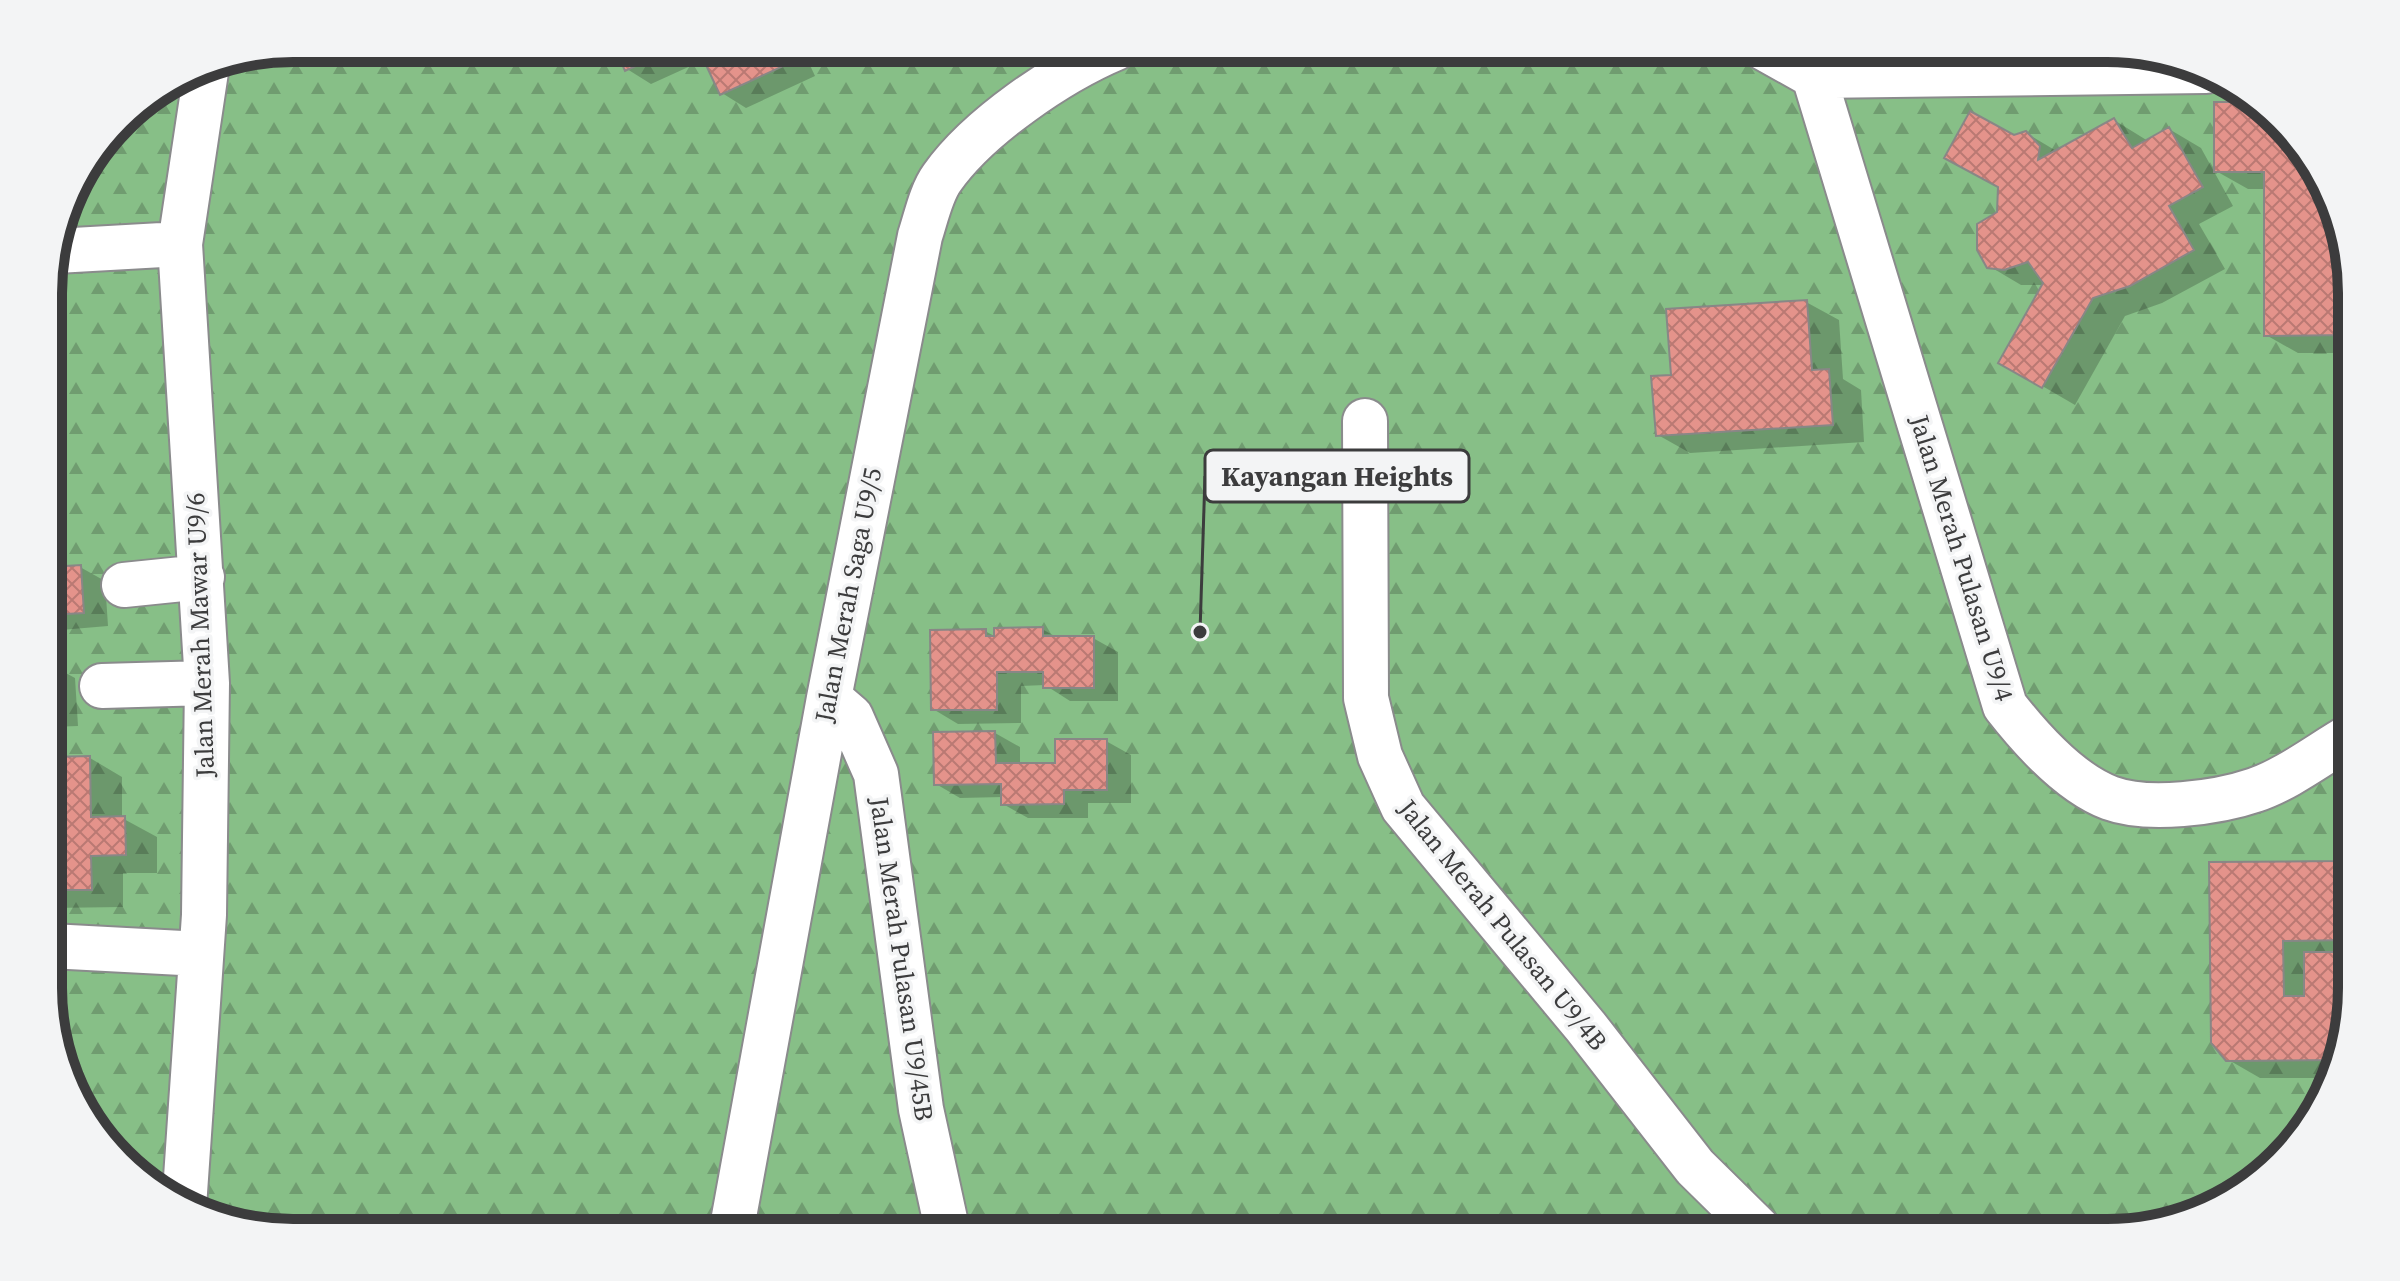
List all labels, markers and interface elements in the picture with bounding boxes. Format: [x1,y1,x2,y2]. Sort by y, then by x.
street label: Jalan Merah Pulasan U9/4 [1901,410,2023,705]
callout: Kayangan Heights [1205,450,1469,502]
text: Kayangan Heights [1221,457,1453,495]
street label: Jalan Merah Saga U9/5 [805,465,890,726]
street label: Jalan Merah Mawar U9/6 [177,492,223,779]
street label: Jalan Merah Pulasan U9/4B [1390,791,1616,1058]
street label: Jalan Merah Pulasan U9/45B [861,794,943,1123]

